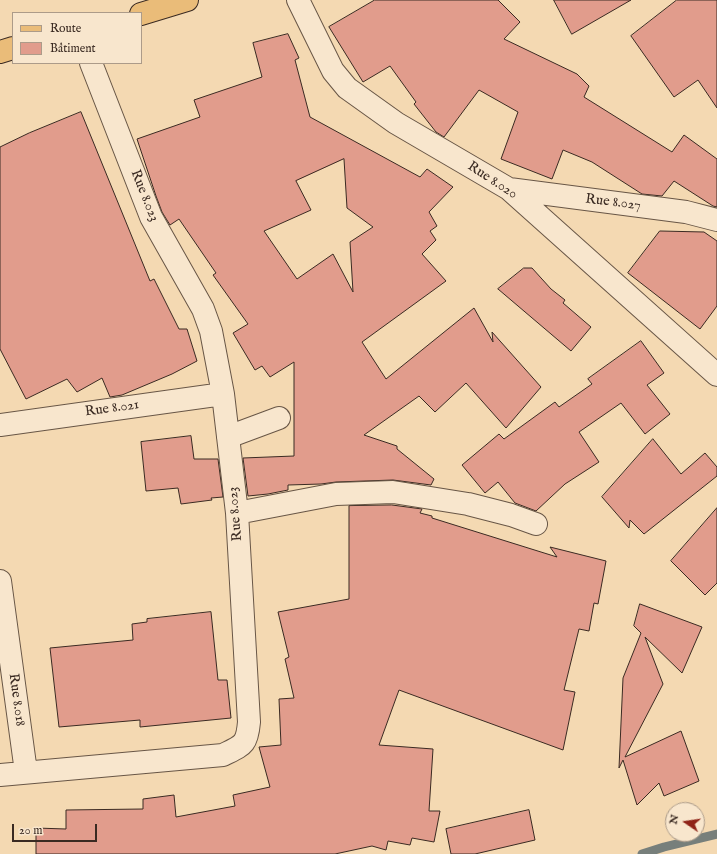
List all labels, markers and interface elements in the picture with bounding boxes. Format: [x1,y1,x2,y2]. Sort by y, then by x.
legend [12,12,142,64]
text: Route [50,21,81,36]
text: Bâtiment [50,41,96,56]
street label: Rue 8.020 [464,159,520,203]
street label: Rue 8.023 [126,168,162,224]
street label: Rue 8.027 [584,191,642,215]
street label: Rue 8.021 [84,397,140,421]
street label: Rue 8.023 [225,486,247,542]
street label: Rue 8.018 [4,672,28,728]
north arrow [665,802,705,842]
text: N [666,813,682,826]
scale bar [14,816,99,842]
text: 20 m [19,823,42,838]

